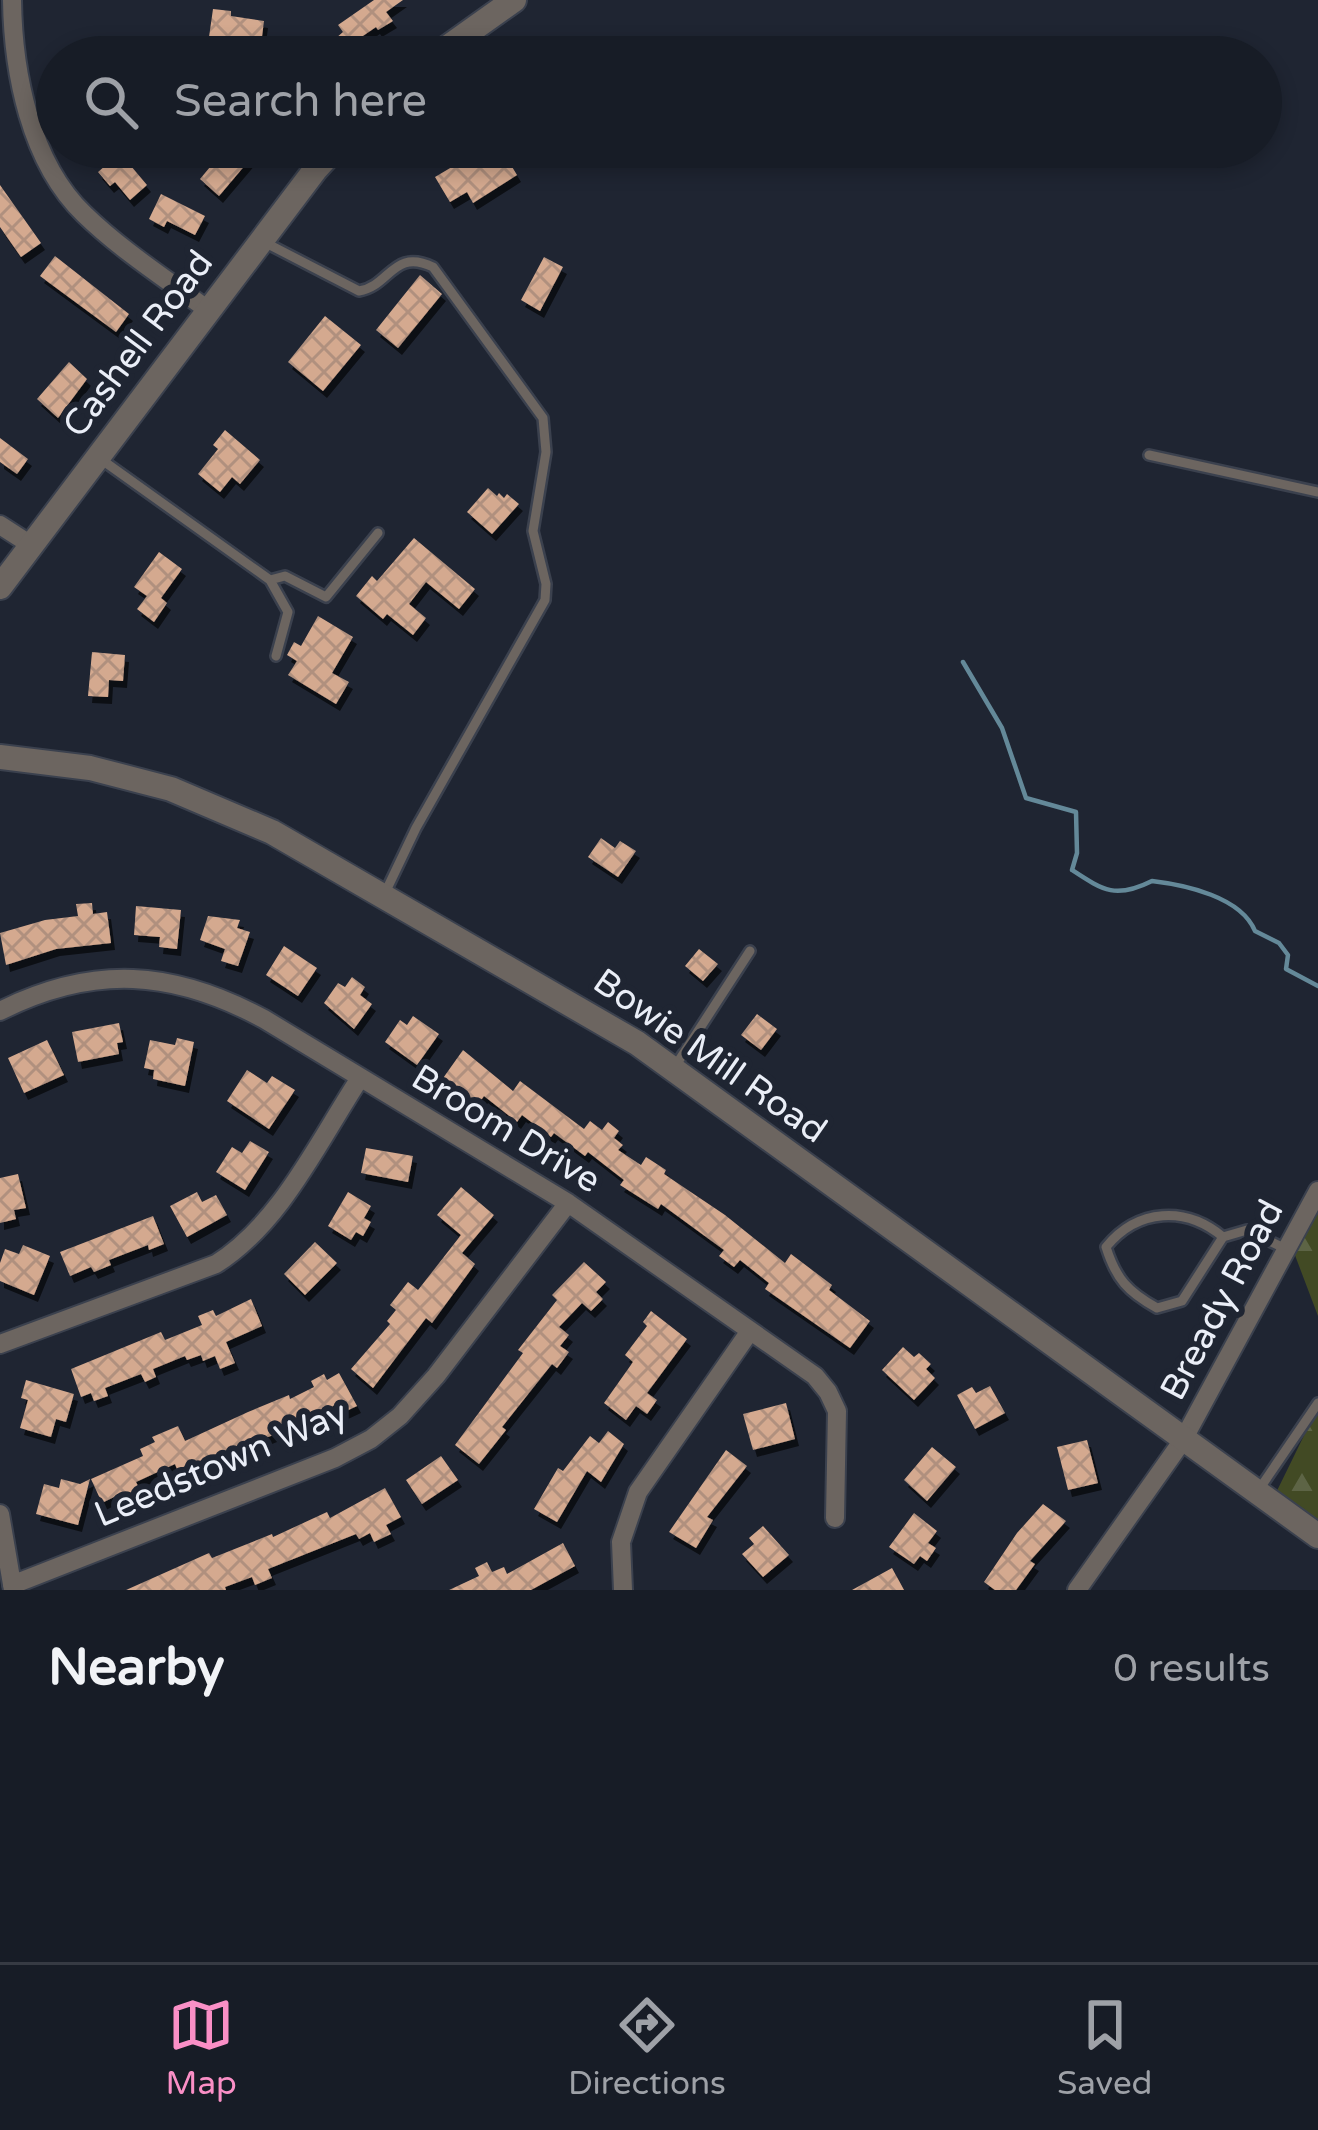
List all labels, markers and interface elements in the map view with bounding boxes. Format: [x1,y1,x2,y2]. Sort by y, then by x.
search box [36,36,1282,168]
icon: search [78,69,144,135]
text: Search here [174,75,427,129]
street label: Cashell Road [54,242,222,446]
street label: Bowie Mill Road [585,960,835,1152]
street label: Broom Drive [404,1056,608,1202]
street label: Bready Road [1151,1193,1293,1407]
street label: Leedstown Way [88,1391,354,1537]
text: Nearby [48,1637,225,1699]
text: 0 results [1113,1645,1270,1692]
tab: Map [166,1992,237,2103]
tab: Directions [568,1992,726,2103]
tab: Saved [1057,1992,1152,2103]

